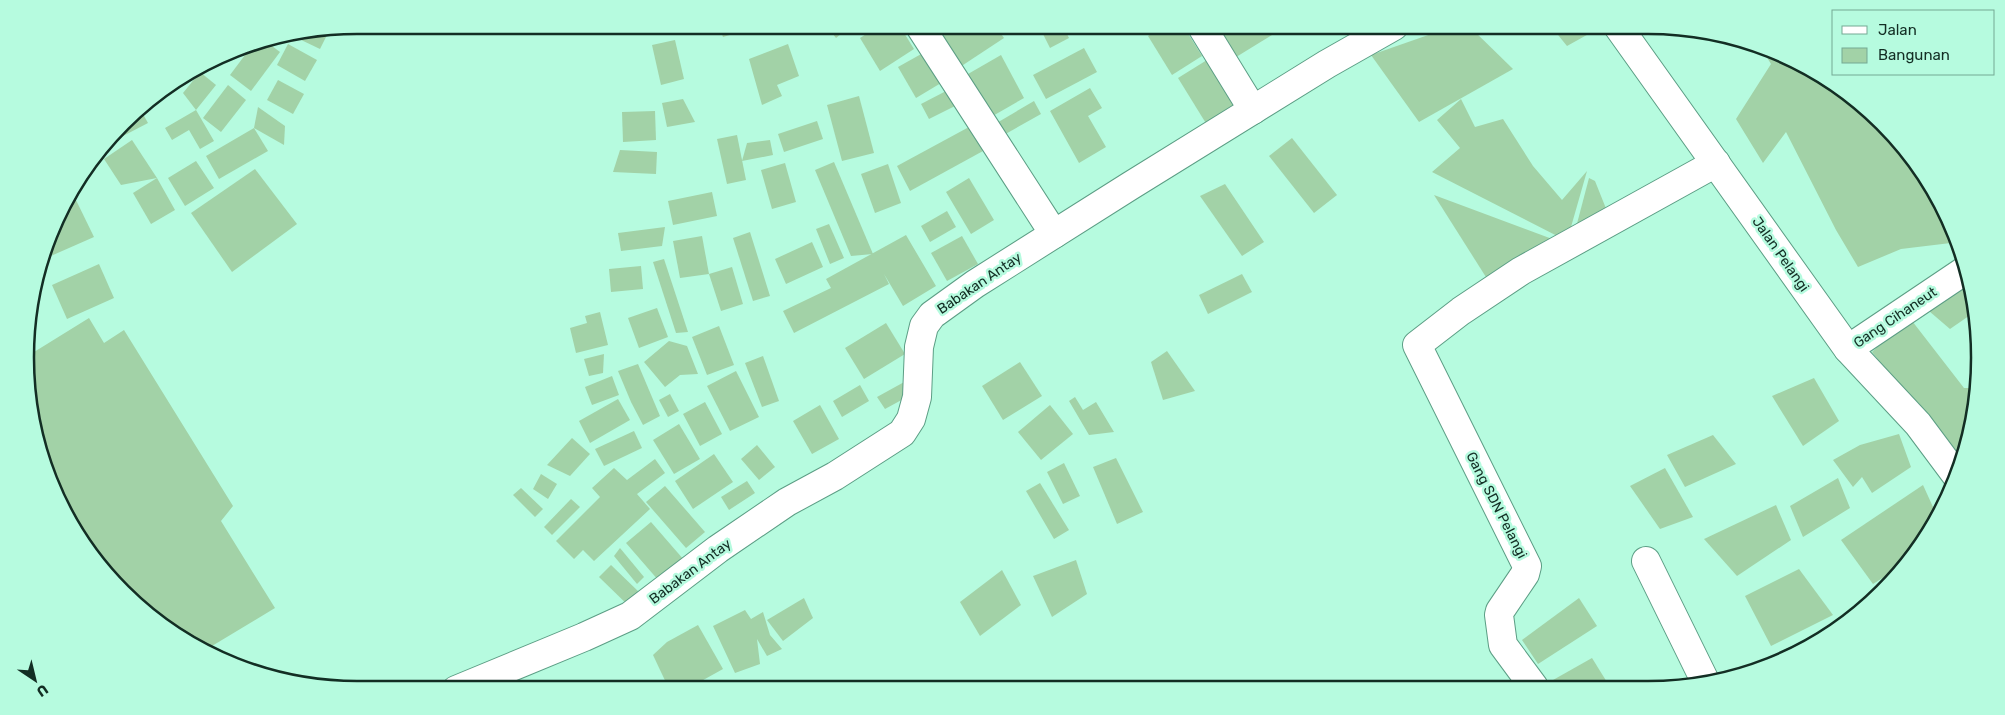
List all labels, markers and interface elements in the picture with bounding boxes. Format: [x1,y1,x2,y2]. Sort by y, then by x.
legend [1832,10,1995,75]
text: Jalan [1878,21,1917,39]
text: Bangunan [1878,46,1950,64]
street label: Jalan Pelangi [1748,213,1813,295]
street label: Babakan Antay [934,249,1025,318]
street label: Gang Cihaneut [1850,283,1941,352]
street label: Gang SDN Pelangi [1462,449,1531,561]
street label: Babakan Antay [646,535,735,608]
north arrow [10,655,60,705]
text: U [33,680,51,700]

